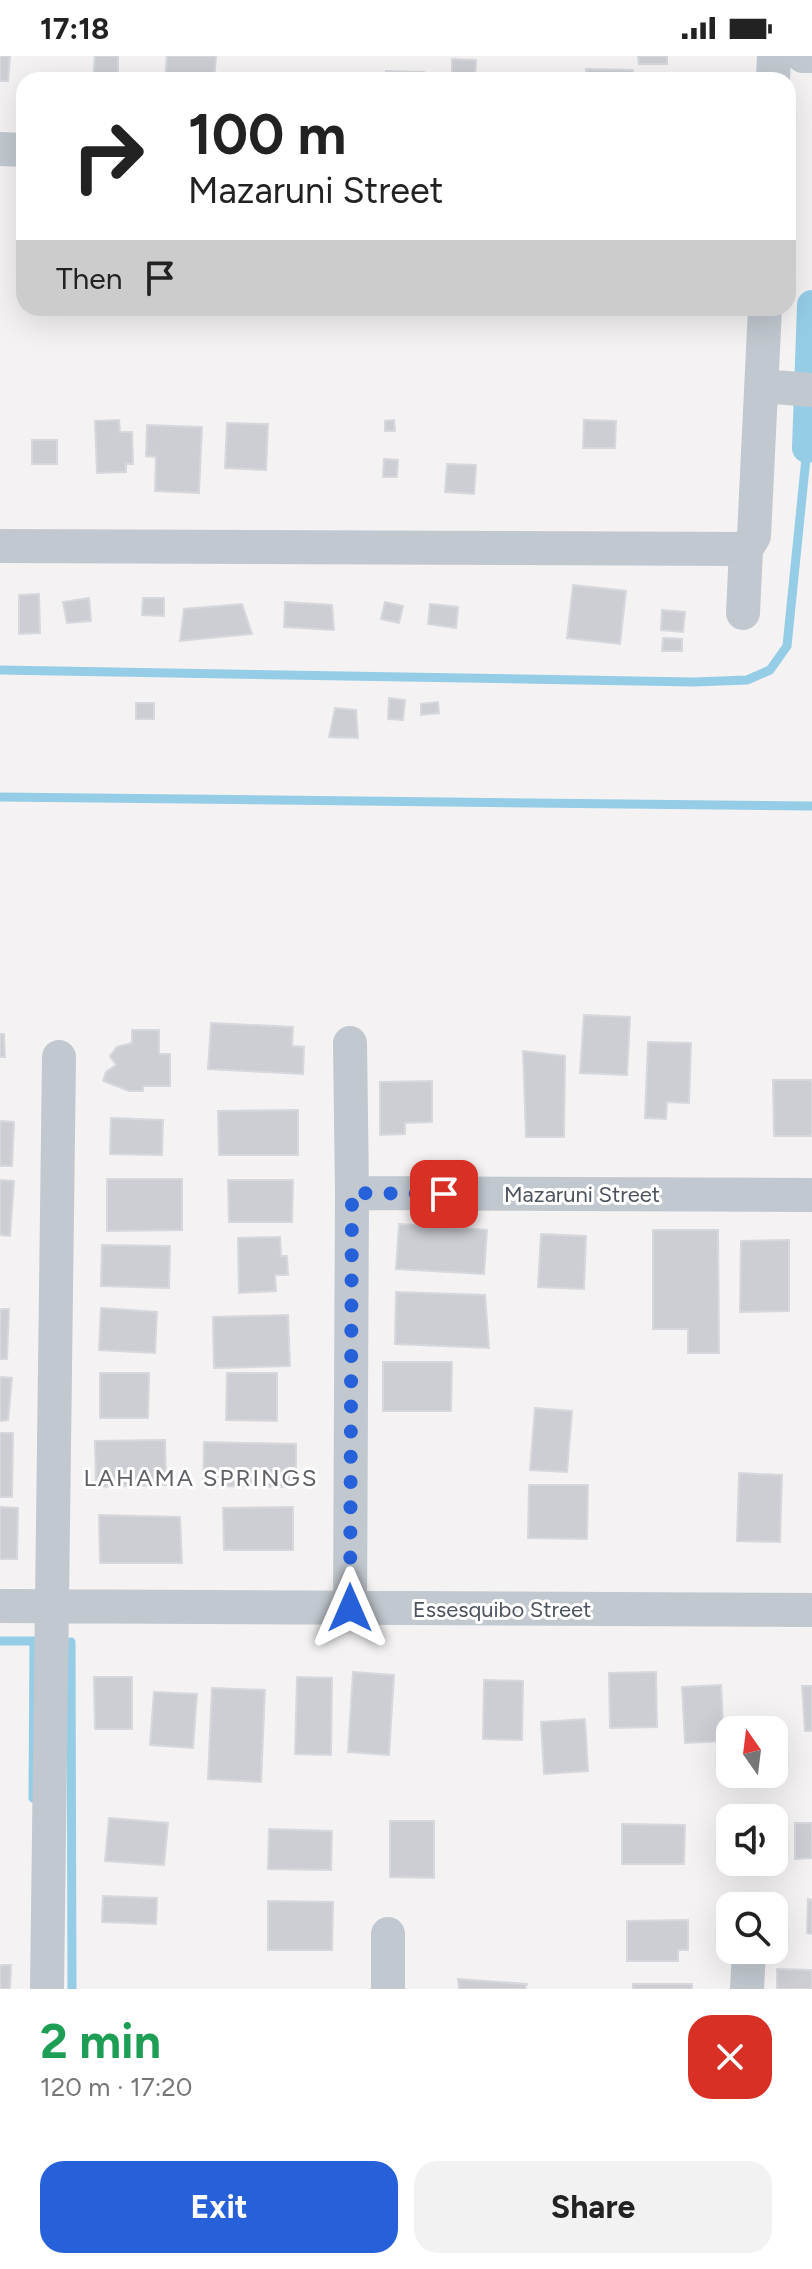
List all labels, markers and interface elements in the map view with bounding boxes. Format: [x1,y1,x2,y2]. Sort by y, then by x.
text: 17:18 [40,10,109,47]
text: 100 m [188,101,346,168]
icon: right [56,104,160,208]
text: Mazaruni Street [188,169,443,212]
icon: arrive [138,256,182,300]
text: Then [56,260,122,297]
pin [410,1160,478,1228]
icon: arrive [422,1172,466,1216]
street label: Mazaruni Street [504,1181,660,1208]
district label: LAHAMA SPRINGS [83,1463,319,1492]
position arrow [308,1566,392,1650]
street label: Essesquibo Street [413,1596,591,1623]
north arrow [716,1716,788,1788]
map controls [716,1716,788,1964]
button: sound [716,1804,788,1876]
button: search [716,1892,788,1964]
text: 2 min [40,2012,161,2070]
button: close [688,2015,772,2099]
text: 120 m · 17:20 [40,2071,192,2103]
button: Exit [40,2161,398,2253]
button: Share [414,2161,772,2253]

